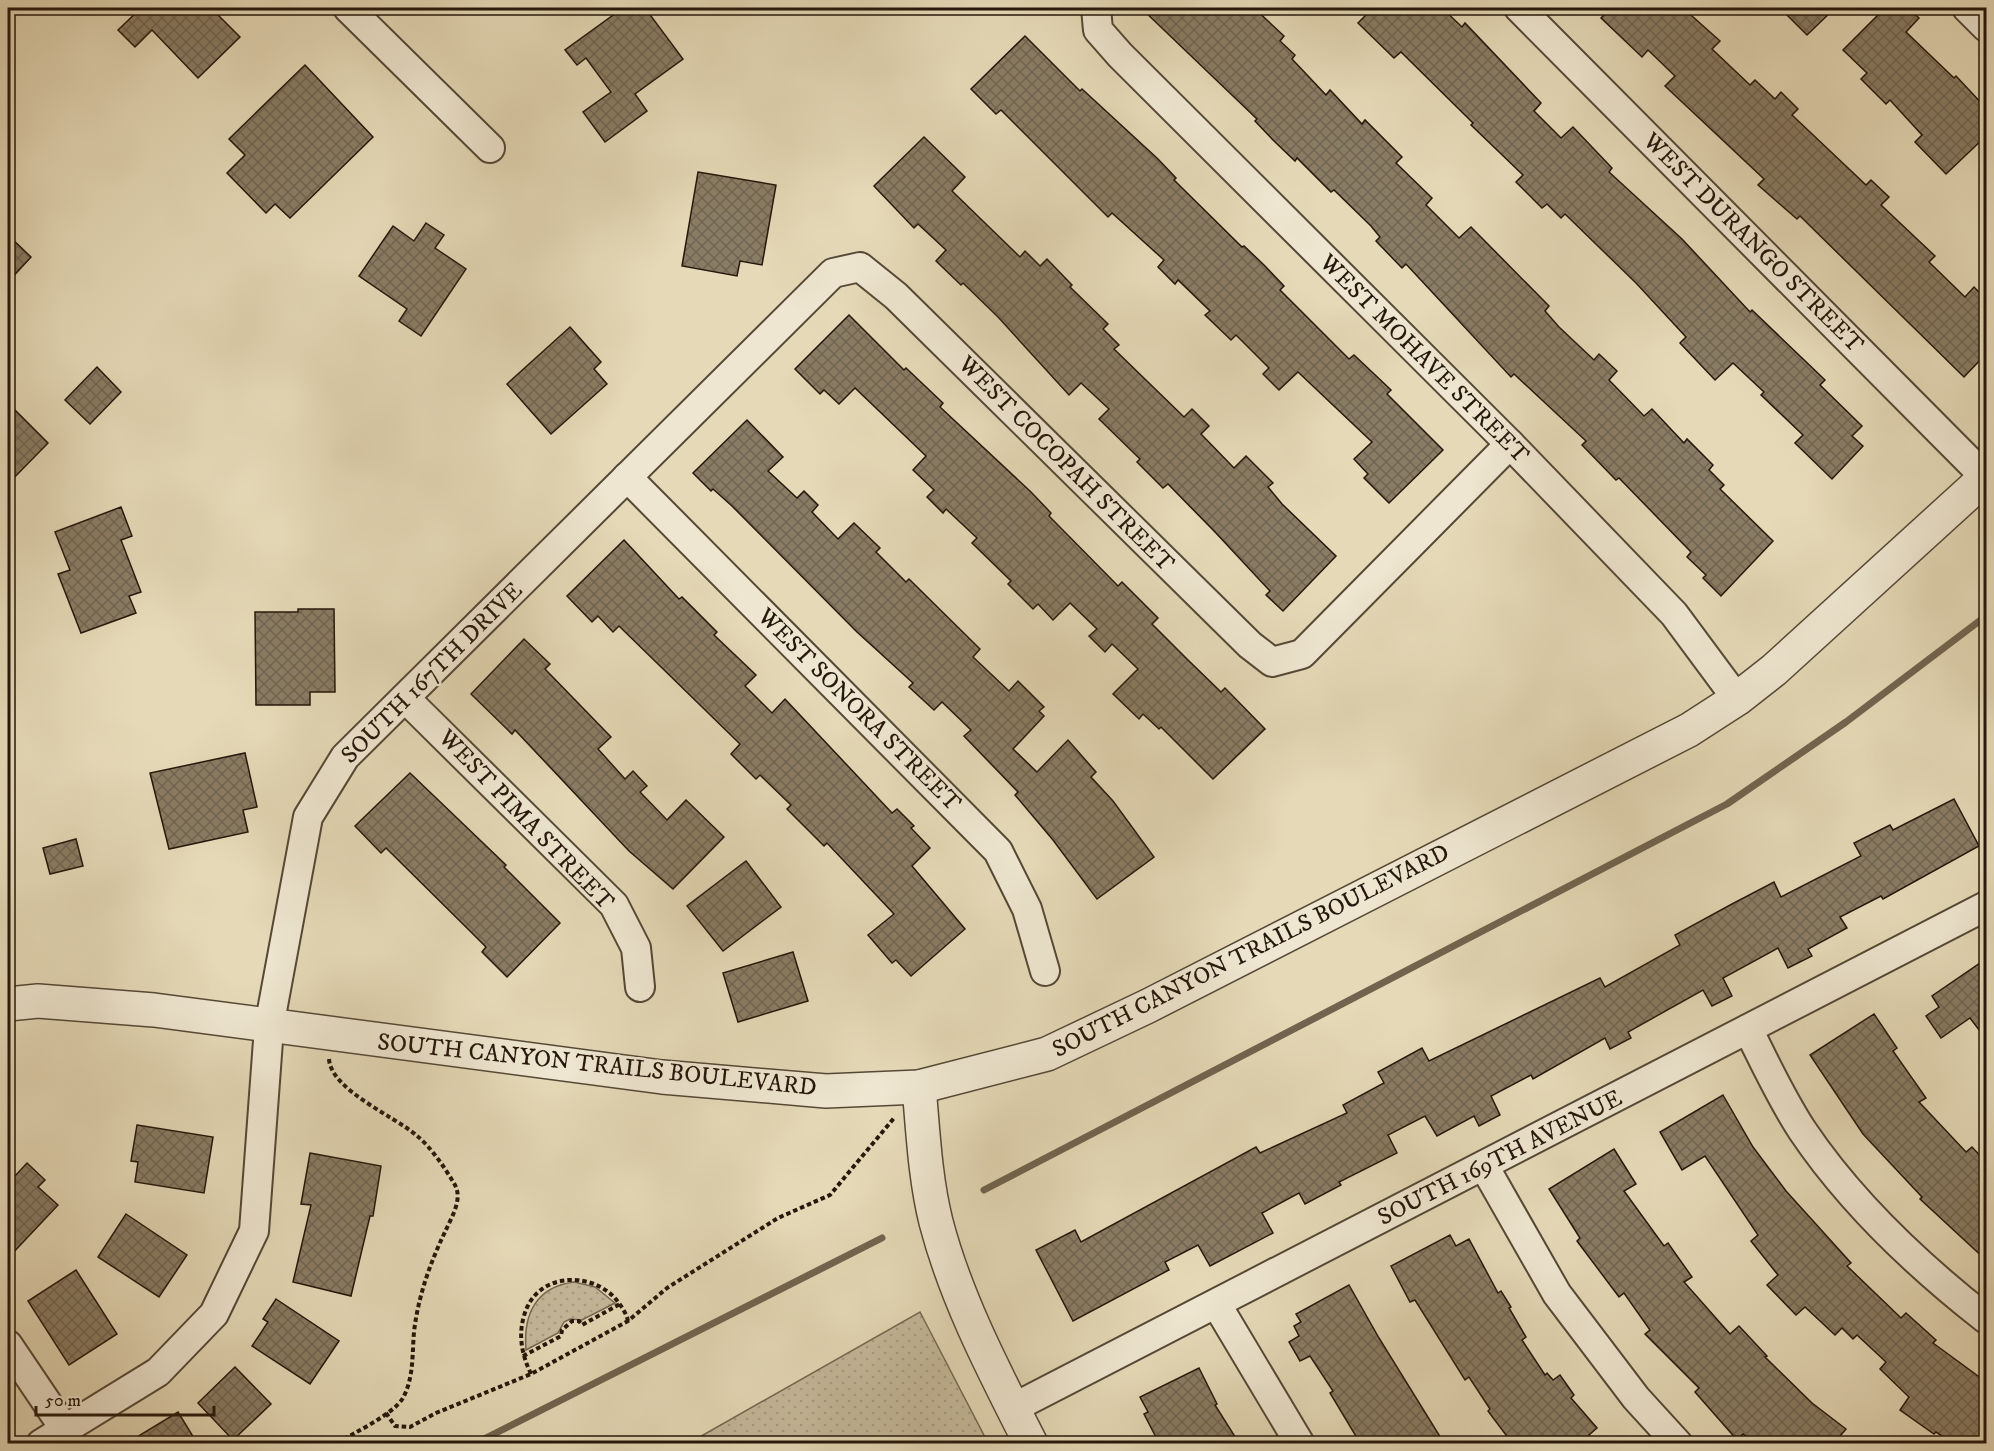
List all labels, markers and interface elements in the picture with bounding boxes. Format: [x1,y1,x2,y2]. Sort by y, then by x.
street label: WEST DURANGO STREET [1636,126,1870,360]
street label: WEST MOHAVE STREET [1312,247,1535,470]
street label: WEST COCOPAH STREET [951,349,1180,578]
street label: SOUTH 167TH DRIVE [335,576,529,770]
street label: WEST SONORA STREET [750,601,967,818]
street label: WEST PIMA STREET [431,723,620,917]
street label: SOUTH CANYON TRAILS BOULEVARD [1048,837,1454,1065]
street label: SOUTH CANYON TRAILS BOULEVARD [376,1027,818,1103]
street label: SOUTH 169TH AVENUE [1373,1083,1627,1233]
scale bar [36,1379,214,1417]
text: 50 m [45,1390,81,1412]

